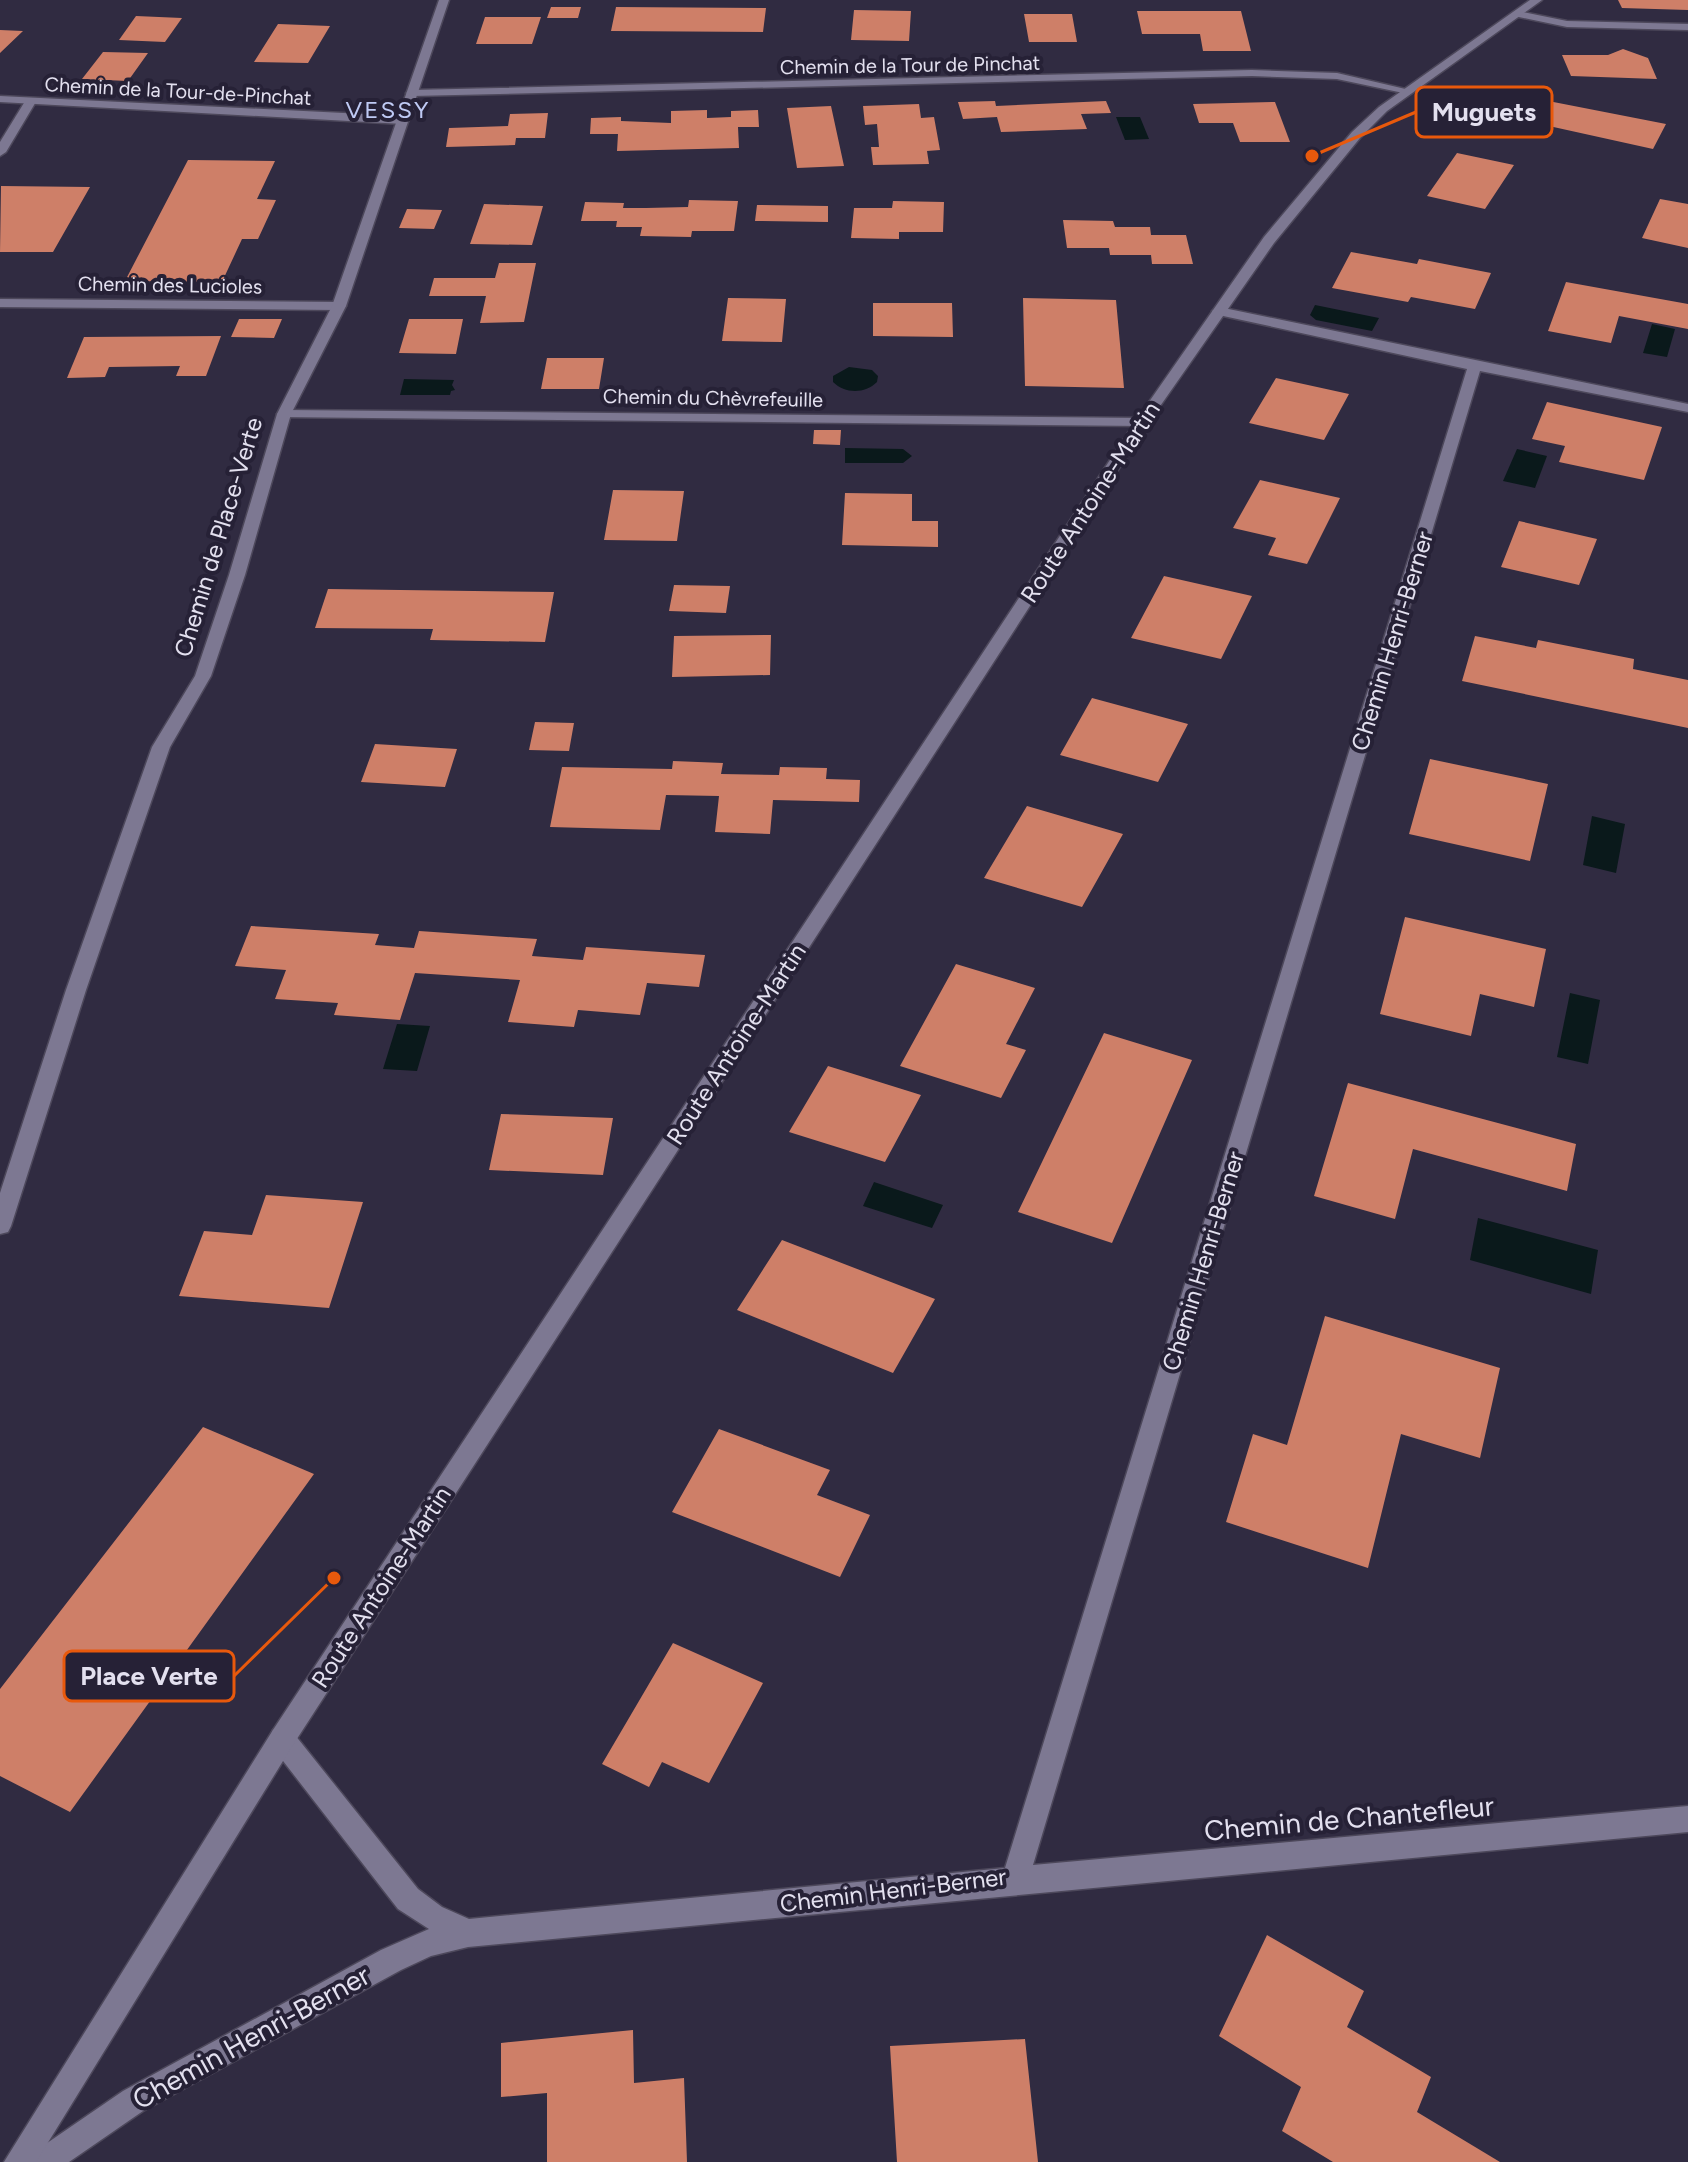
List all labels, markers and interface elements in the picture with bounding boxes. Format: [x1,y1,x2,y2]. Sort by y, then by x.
street label: Chemin de la Tour de Pinchat [780,51,1040,79]
street label: Chemin de la Tour-de-Pinchat [44,72,312,110]
callout: Muguets [1416,87,1552,137]
district label: VESSY [346,95,430,124]
text: Muguets [1432,96,1536,128]
street label: Chemin des Lucioles [78,271,262,299]
street label: Chemin du Chèvrefeuille [603,384,823,412]
street label: Route Antoine-Martin [1014,396,1166,608]
street label: Chemin de Place-Verte [168,414,268,660]
street label: Chemin Henri-Berner [1345,528,1439,754]
street label: Route Antoine-Martin [660,938,812,1150]
street label: Chemin Henri-Berner [1156,1148,1250,1374]
street label: Route Antoine-Martin [305,1481,457,1693]
callout: Place Verte [64,1651,234,1701]
text: Place Verte [80,1660,218,1692]
street label: Chemin de Chantefleur [1203,1788,1496,1848]
street label: Chemin Henri-Berner [778,1862,1008,1918]
street label: Chemin Henri-Berner [127,1957,376,2116]

